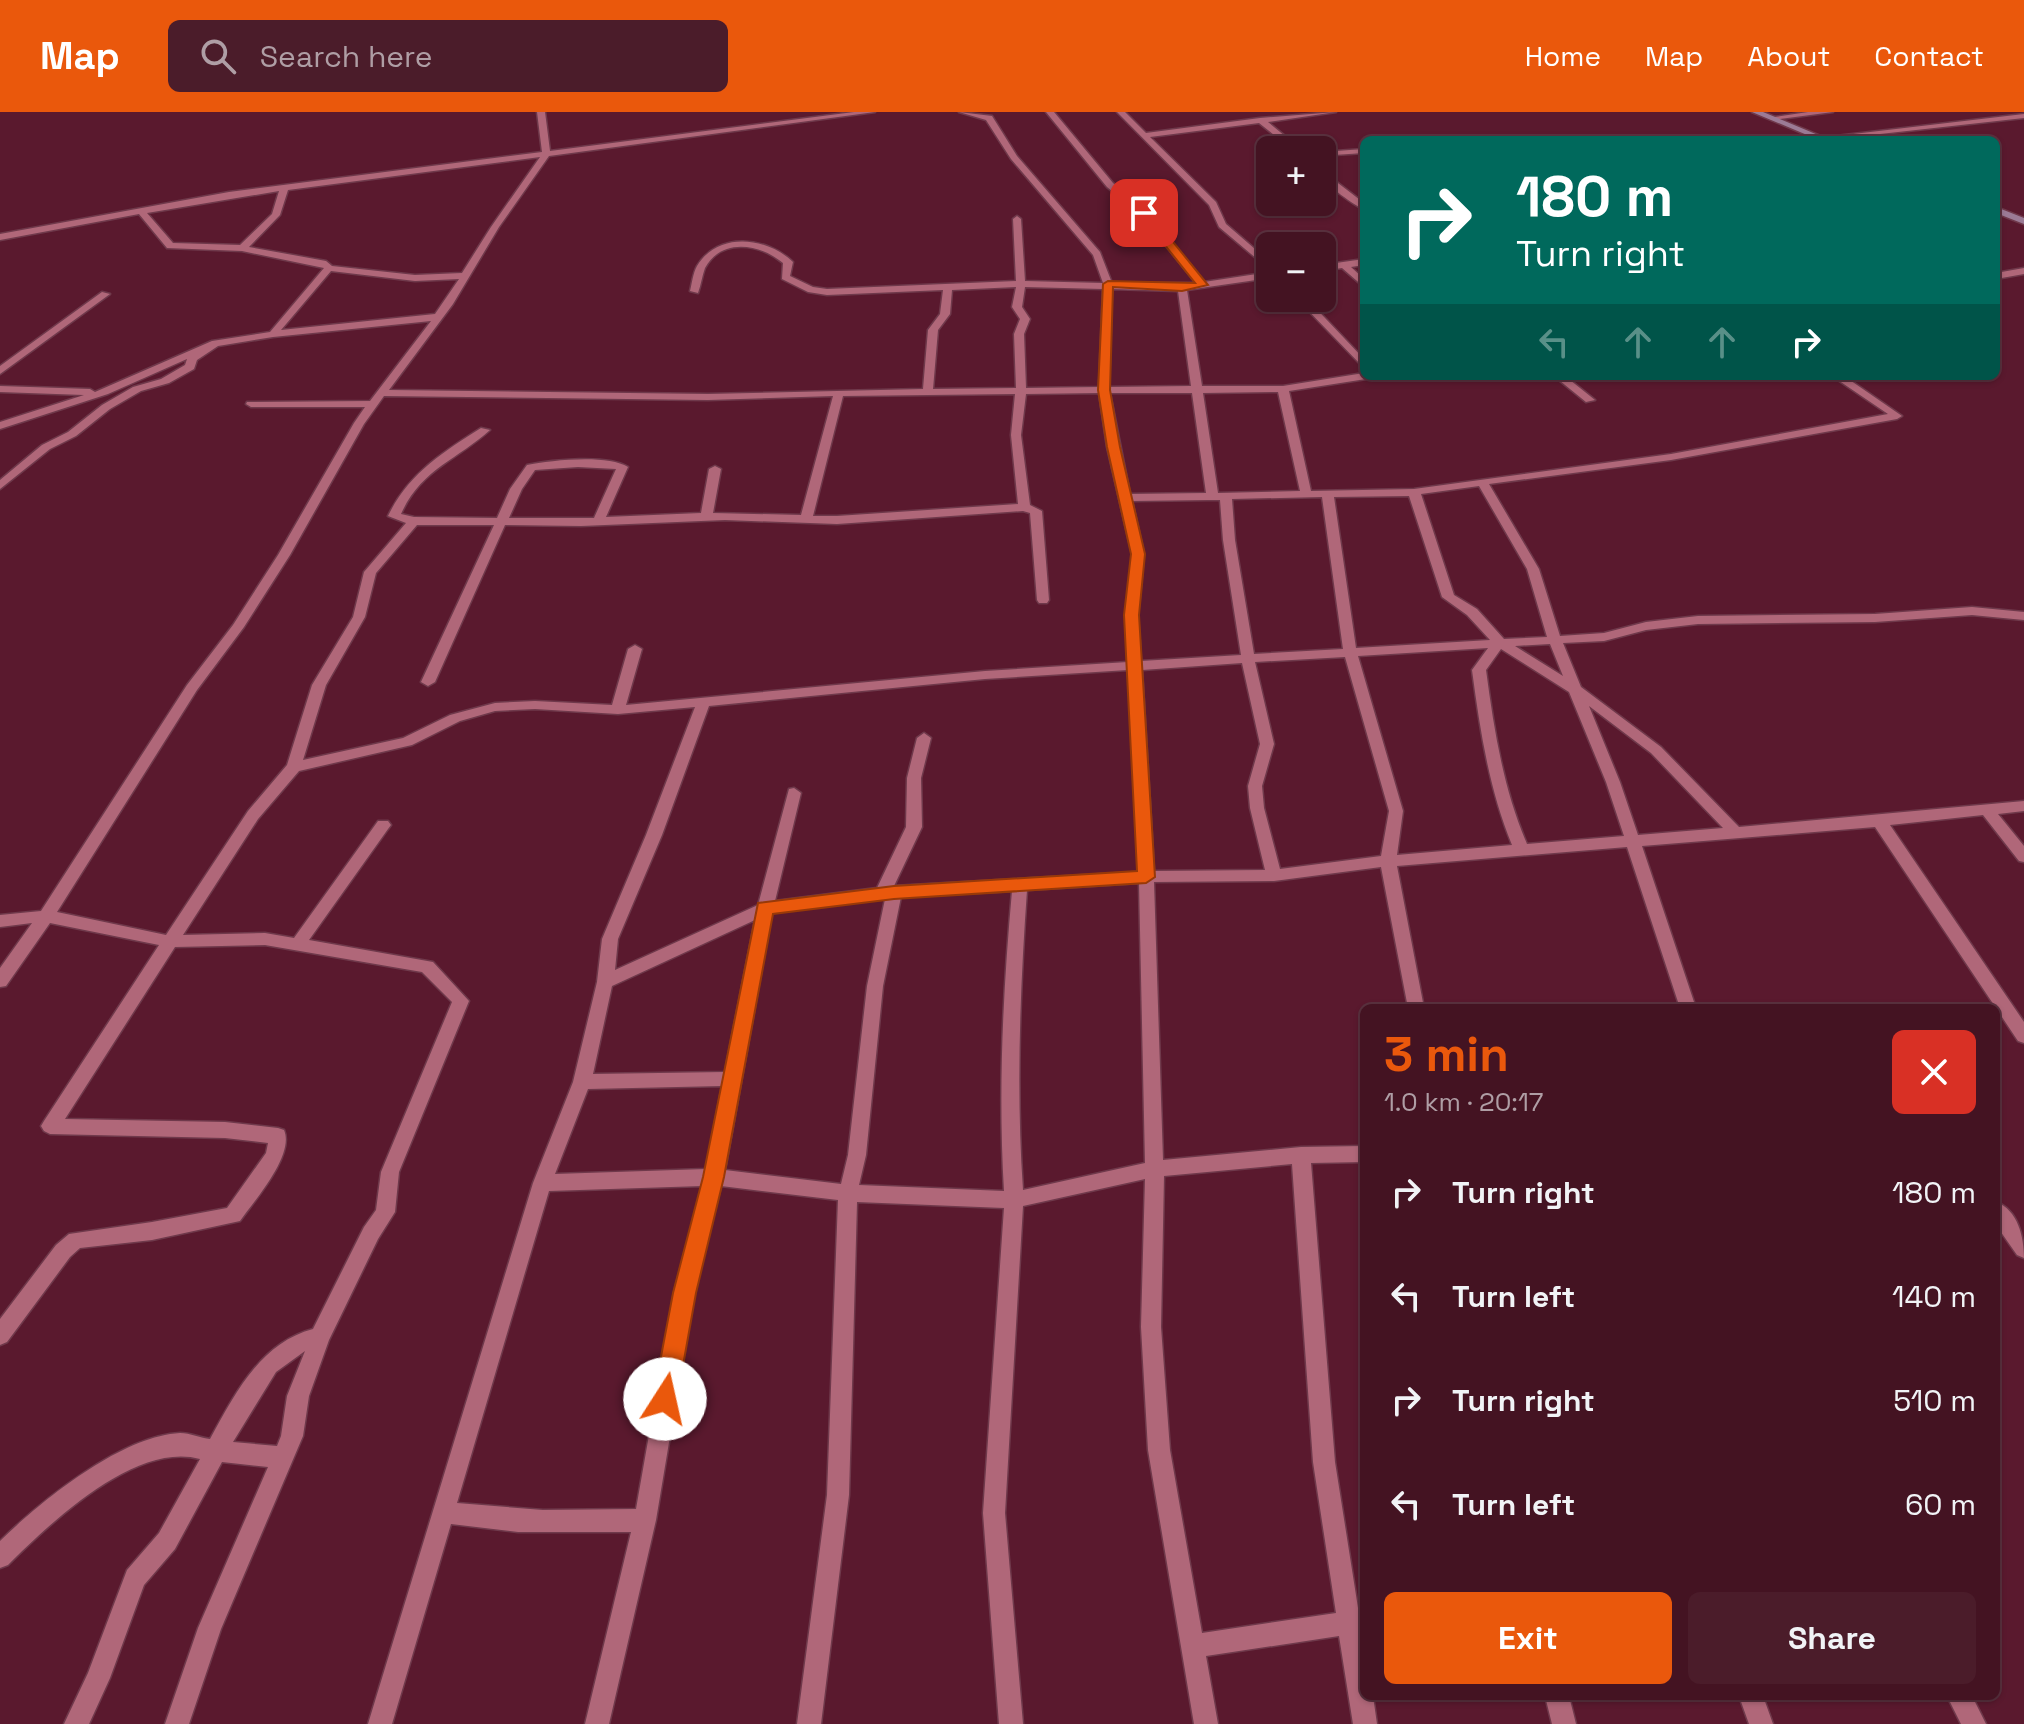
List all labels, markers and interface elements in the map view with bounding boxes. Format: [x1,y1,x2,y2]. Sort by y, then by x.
search box [168,20,728,92]
text: Map [40,32,120,80]
icon: search [196,34,240,78]
text: Search here [260,37,433,76]
text: Home [1525,38,1601,74]
text: Map [1645,38,1703,74]
text: About [1747,38,1830,74]
text: Contact [1874,38,1984,74]
map controls [1256,136,1336,312]
button: + [1256,136,1336,216]
text: 180 m [1516,161,1673,232]
icon: right [1384,168,1488,272]
pin [1110,179,1178,247]
icon: arrive [1122,191,1166,235]
text: Turn right [1516,231,1685,277]
button: − [1256,232,1336,312]
icon: left [1532,320,1576,364]
icon: ahead [1616,320,1660,364]
icon: ahead [1700,320,1744,364]
icon: right [1784,320,1828,364]
text: 3 min [1384,1024,1509,1085]
button: close [1892,1030,1976,1114]
text: 1.0 km · 20:17 [1384,1085,1543,1119]
icon: right [1384,1170,1428,1214]
text: Turn right [1452,1173,1595,1212]
text: 180 m [1892,1173,1976,1212]
icon: left [1384,1274,1428,1318]
text: Turn left [1452,1277,1575,1316]
text: 140 m [1892,1277,1976,1316]
position arrow [623,1357,707,1441]
icon: right [1384,1378,1428,1422]
text: Turn right [1452,1381,1595,1420]
text: 510 m [1893,1381,1976,1420]
icon: left [1384,1482,1428,1526]
text: Turn left [1452,1485,1575,1524]
text: 60 m [1905,1485,1976,1524]
button: Exit [1384,1592,1672,1684]
button: Share [1688,1592,1976,1684]

